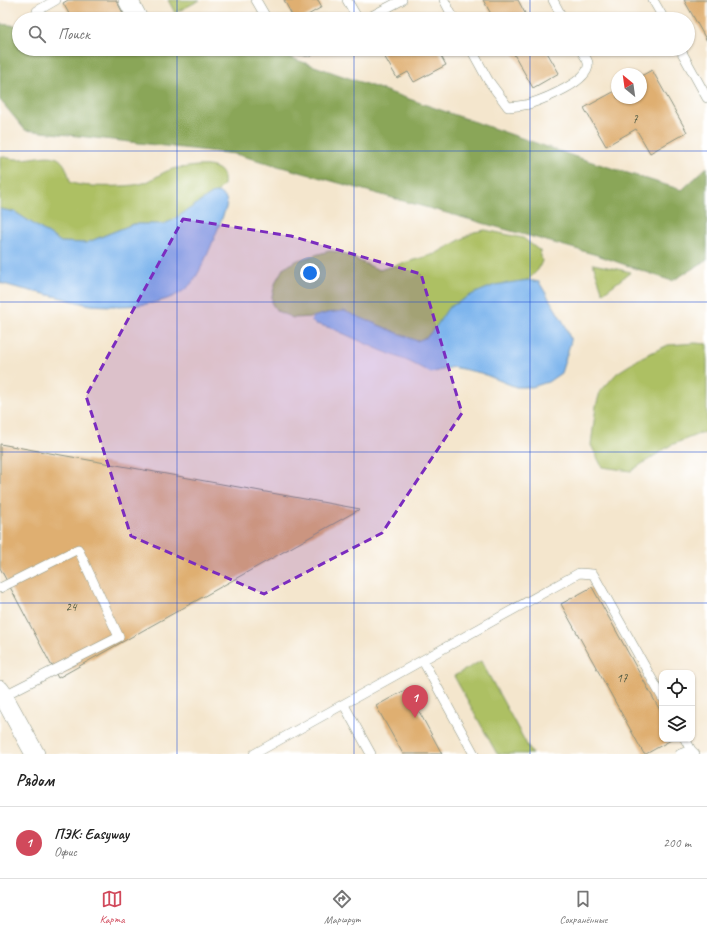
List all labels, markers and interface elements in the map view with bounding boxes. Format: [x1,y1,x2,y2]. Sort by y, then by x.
search box [12,12,695,56]
icon: search [26,23,48,45]
text: Поиск [58,25,90,44]
north arrow [611,68,647,104]
house number: 7 [632,111,638,127]
your location [300,263,320,283]
house number: 24 [66,599,78,615]
house number: 17 [617,670,628,686]
map controls [659,670,695,742]
button: locate [659,670,695,706]
pin: 1 [402,685,428,718]
button: layers [659,706,695,742]
text: Рядом [16,770,54,791]
text: ПЭК: Easyway [54,825,129,844]
text: 1 [26,835,32,851]
text: 200 m [663,835,691,851]
text: Офис [54,844,77,860]
tab: Карта [100,888,125,926]
tab: Маршрут [324,888,360,926]
tab: Сохранённые [560,888,607,926]

